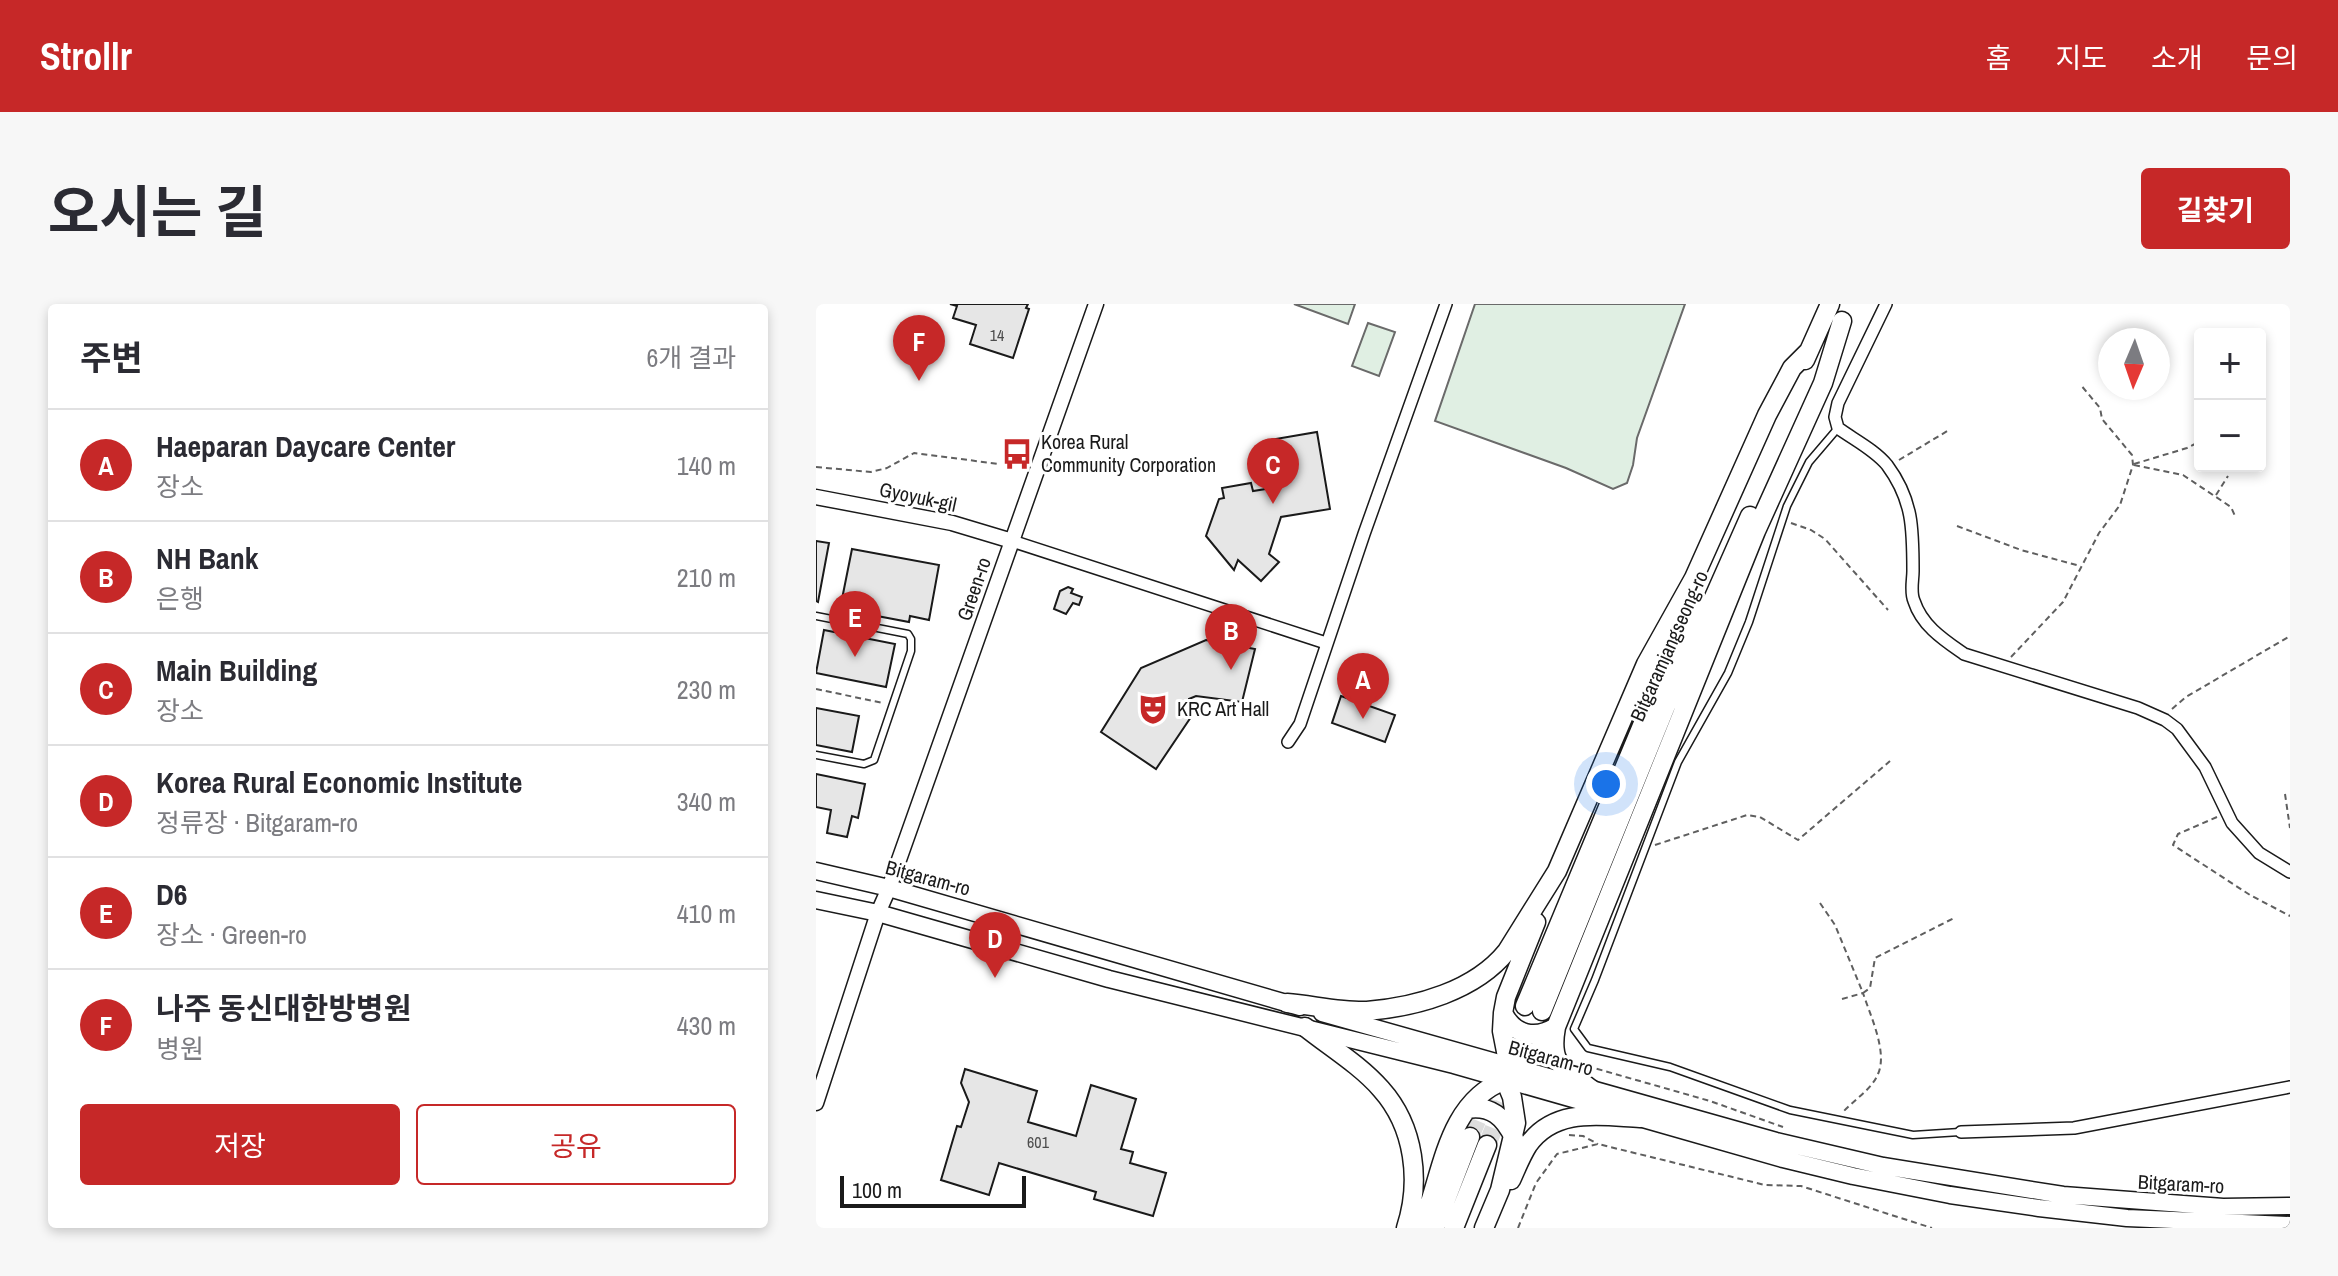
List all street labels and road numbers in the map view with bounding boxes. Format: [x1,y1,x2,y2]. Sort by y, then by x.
street label: Gyoyuk-gil [877,475,959,518]
street label: Green-ro [950,553,997,624]
street label: Bitgaramjangseong-ro [1623,566,1714,725]
street label: Bitgaram-ro [883,853,973,902]
street label: Bitgaram-ro [1506,1033,1596,1082]
street label: Bitgaram-ro [2137,1168,2225,1199]

